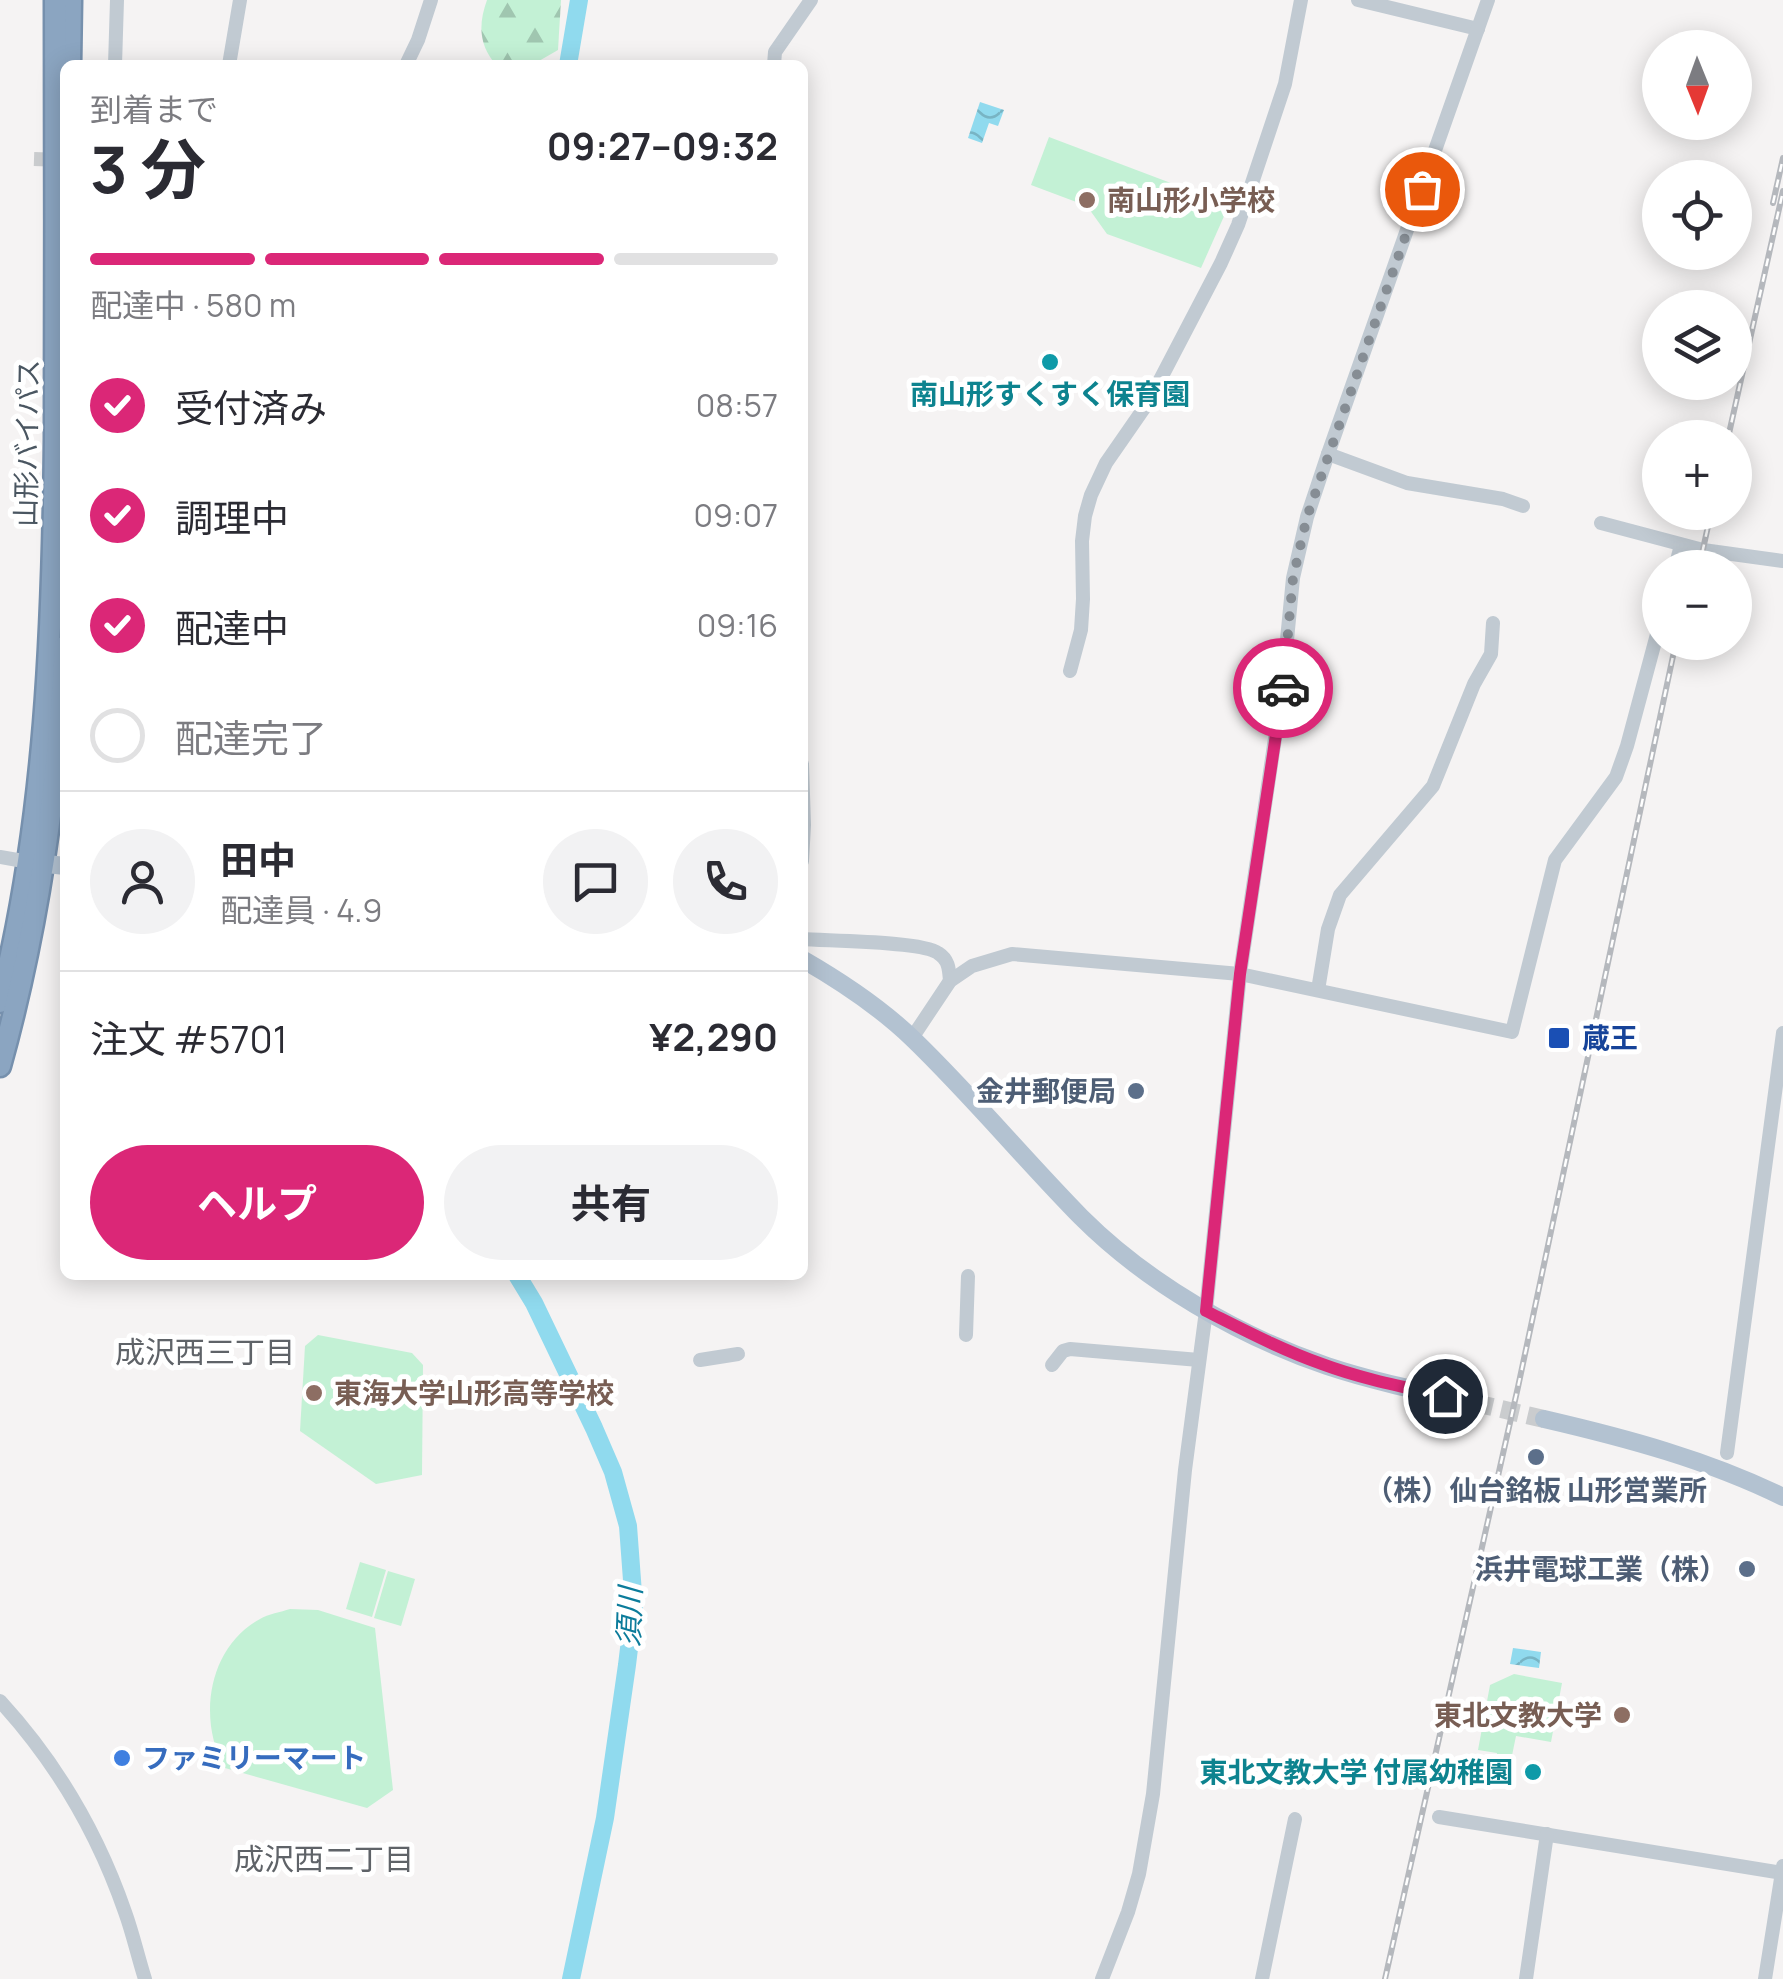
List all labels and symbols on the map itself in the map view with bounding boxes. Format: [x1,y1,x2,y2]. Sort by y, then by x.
north arrow [1642,30,1752,140]
pin [1380,147,1465,232]
place label: 南山形小学校 [1107,180,1275,218]
marker: 南山形小学校 [1076,189,1098,211]
marker: 南山形すくすく保育園 [1039,351,1061,373]
street label: 山形バイパス [6,359,46,527]
place label: 南山形すくすく保育園 [910,374,1190,412]
courier [1233,638,1333,738]
place label: 蔵王 [1582,1018,1638,1056]
marker: 蔵王 [1546,1025,1572,1051]
place label: 金井郵便局 [976,1071,1116,1109]
marker: 金井郵便局 [1125,1080,1147,1102]
district label: 成沢西三丁目 [115,1331,295,1372]
pin [1403,1354,1488,1439]
place label: 東海大学山形高等学校 [334,1373,614,1411]
marker: 東海大学山形高等学校 [303,1382,325,1404]
marker: （株）仙台銘板 山形営業所 [1525,1446,1547,1468]
place label: （株）仙台銘板 山形営業所 [1365,1470,1707,1508]
place label: 浜井電球工業（株） [1475,1549,1727,1587]
marker: 浜井電球工業（株） [1736,1558,1758,1580]
water label: 須川 [607,1583,650,1648]
place label: 東北文教大学 [1434,1695,1602,1733]
marker: 東北文教大学 [1611,1704,1633,1726]
place label: ファミリーマート [142,1738,366,1776]
marker: ファミリーマート [111,1747,133,1769]
place label: 東北文教大学 付属幼稚園 [1199,1752,1513,1790]
marker: 東北文教大学 付属幼稚園 [1522,1761,1544,1783]
district label: 成沢西二丁目 [234,1838,414,1879]

